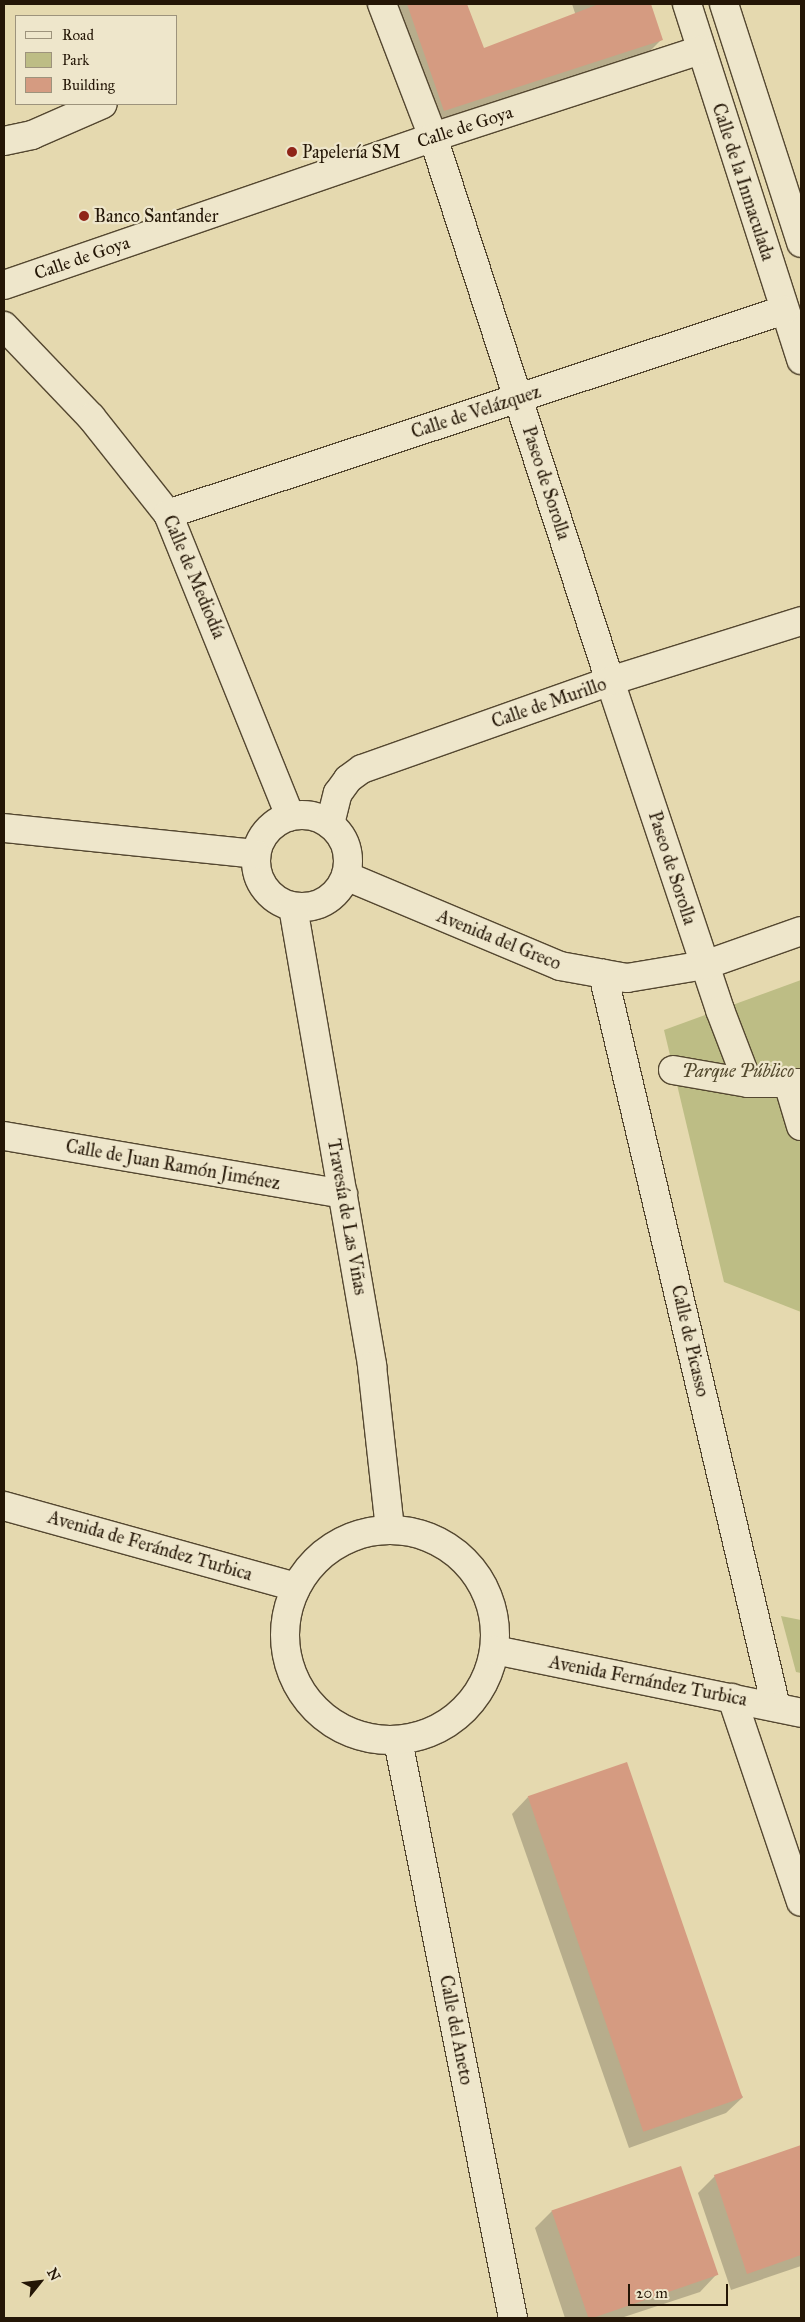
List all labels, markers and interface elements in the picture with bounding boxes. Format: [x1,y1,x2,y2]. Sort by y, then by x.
legend [15,15,178,105]
text: Road [62,26,94,44]
text: Park [62,51,89,69]
text: Building [62,76,115,94]
street label: Calle de Goya [414,101,516,153]
street label: Calle de la Inmaculada [707,101,779,263]
place label: Papelería SM [302,141,400,163]
marker: Papelería SM [286,146,298,158]
place label: Banco Santander [94,205,219,227]
marker: Banco Santander [78,210,90,222]
street label: Calle de Goya [31,232,133,284]
street label: Calle de Velázquez [409,381,543,443]
street label: Paseo de Sorolla [518,424,574,542]
street label: Calle de Mediodía [158,512,230,642]
street label: Calle de Murillo [489,673,609,733]
street label: Paseo de Sorolla [644,809,700,927]
street label: Avenida del Greco [434,905,564,975]
park label: Parque Público [682,1060,794,1082]
street label: Calle de Juan Ramón Jiménez [64,1135,282,1195]
street label: Travesía de Las Viñas [323,1137,371,1297]
street label: Calle de Picasso [667,1283,713,1399]
street label: Avenida de Ferández Turbica [45,1506,255,1586]
street label: Avenida Fernández Turbica [547,1651,749,1711]
street label: Calle del Aneto [435,1973,477,2087]
north arrow [15,2257,65,2307]
text: N [43,2265,64,2284]
scale bar [630,2274,730,2306]
text: 20 m [636,2284,668,2302]

